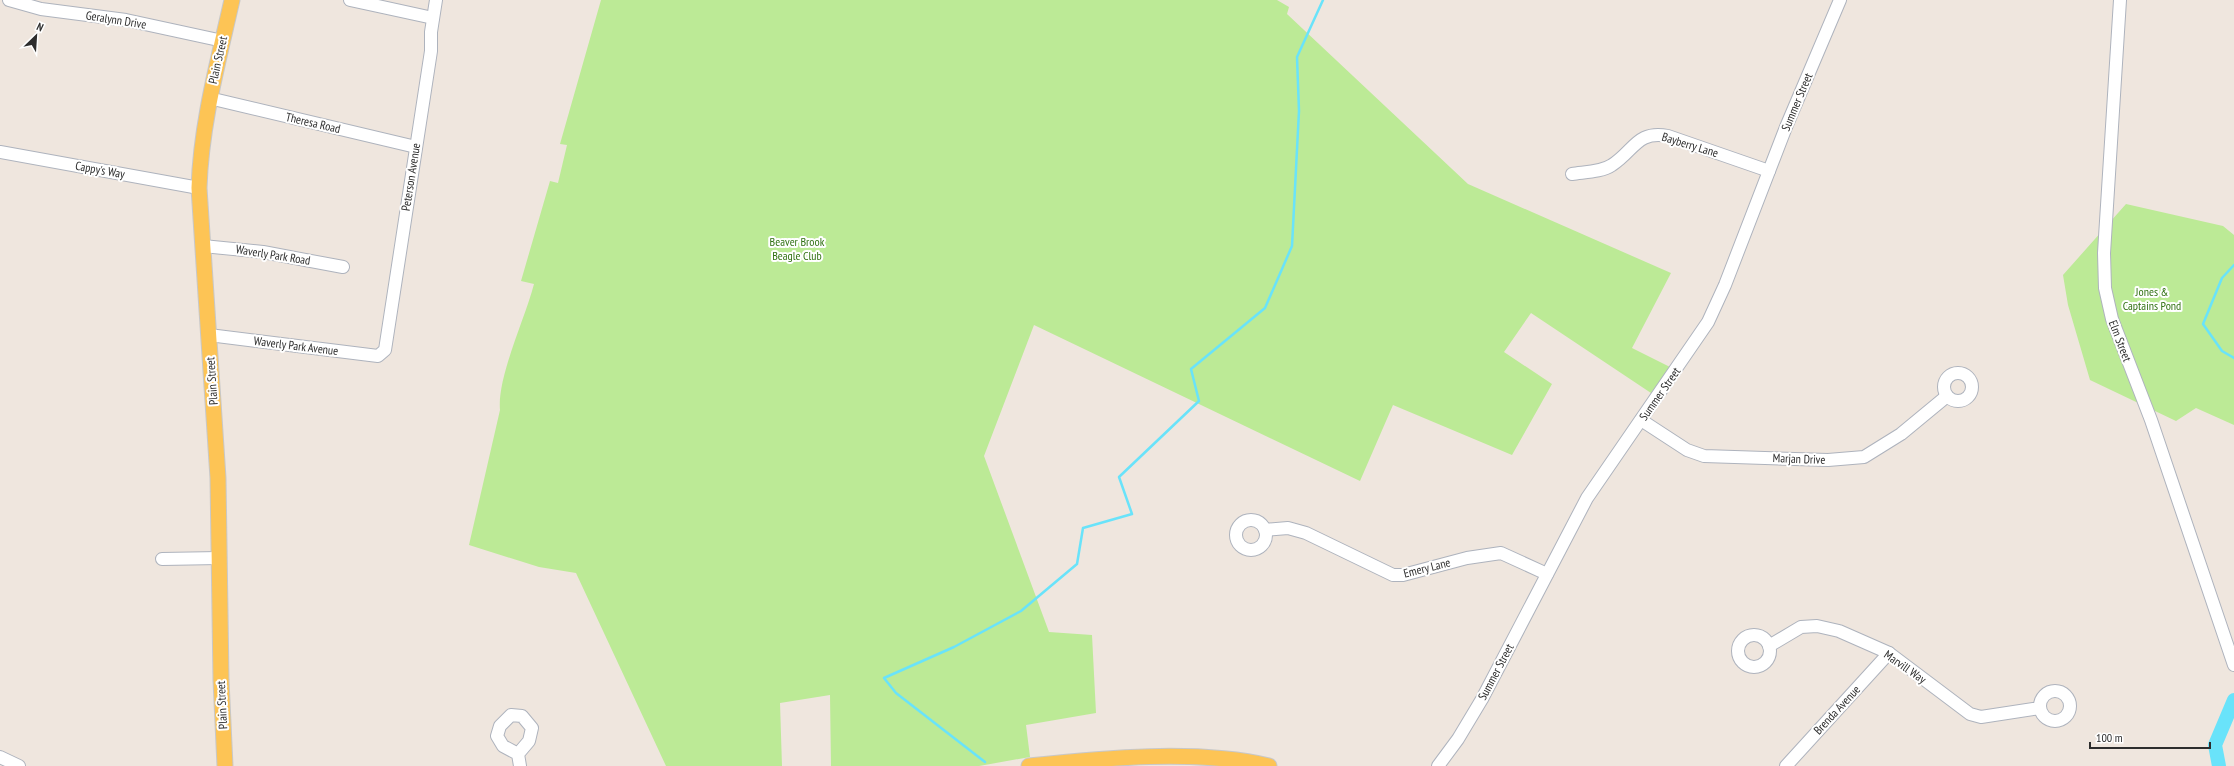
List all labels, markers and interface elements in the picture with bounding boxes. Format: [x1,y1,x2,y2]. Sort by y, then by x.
street label: Geralynn Drive [85,7,147,32]
north arrow [16,16,56,56]
text: N [35,19,46,35]
street label: Plain Street [205,34,230,85]
street label: Summer Street [1778,70,1816,133]
street label: Theresa Road [284,109,342,136]
street label: Bayberry Lane [1660,129,1720,160]
street label: Peterson Avenue [398,142,423,212]
street label: Cappy's Way [74,158,126,181]
park label: Beaver Brook Beagle Club [770,234,825,263]
street label: Waverly Park Road [235,241,311,268]
park label: Jones & Captains Pond [2123,284,2181,313]
street label: Elm Street [2106,318,2135,364]
street label: Waverly Park Avenue [253,333,339,358]
street label: Plain Street [202,356,221,406]
street label: Summer Street [1636,364,1684,423]
street label: Marjan Drive [1772,450,1826,467]
street label: Emery Lane [1402,554,1452,581]
street label: Summer Street [1474,640,1517,702]
street label: Marvill Way [1881,647,1930,687]
street label: Plain Street [213,680,230,730]
street label: Brenda Avenue [1810,682,1863,737]
scale bar [2090,724,2210,750]
text: 100 m [2096,730,2123,745]

